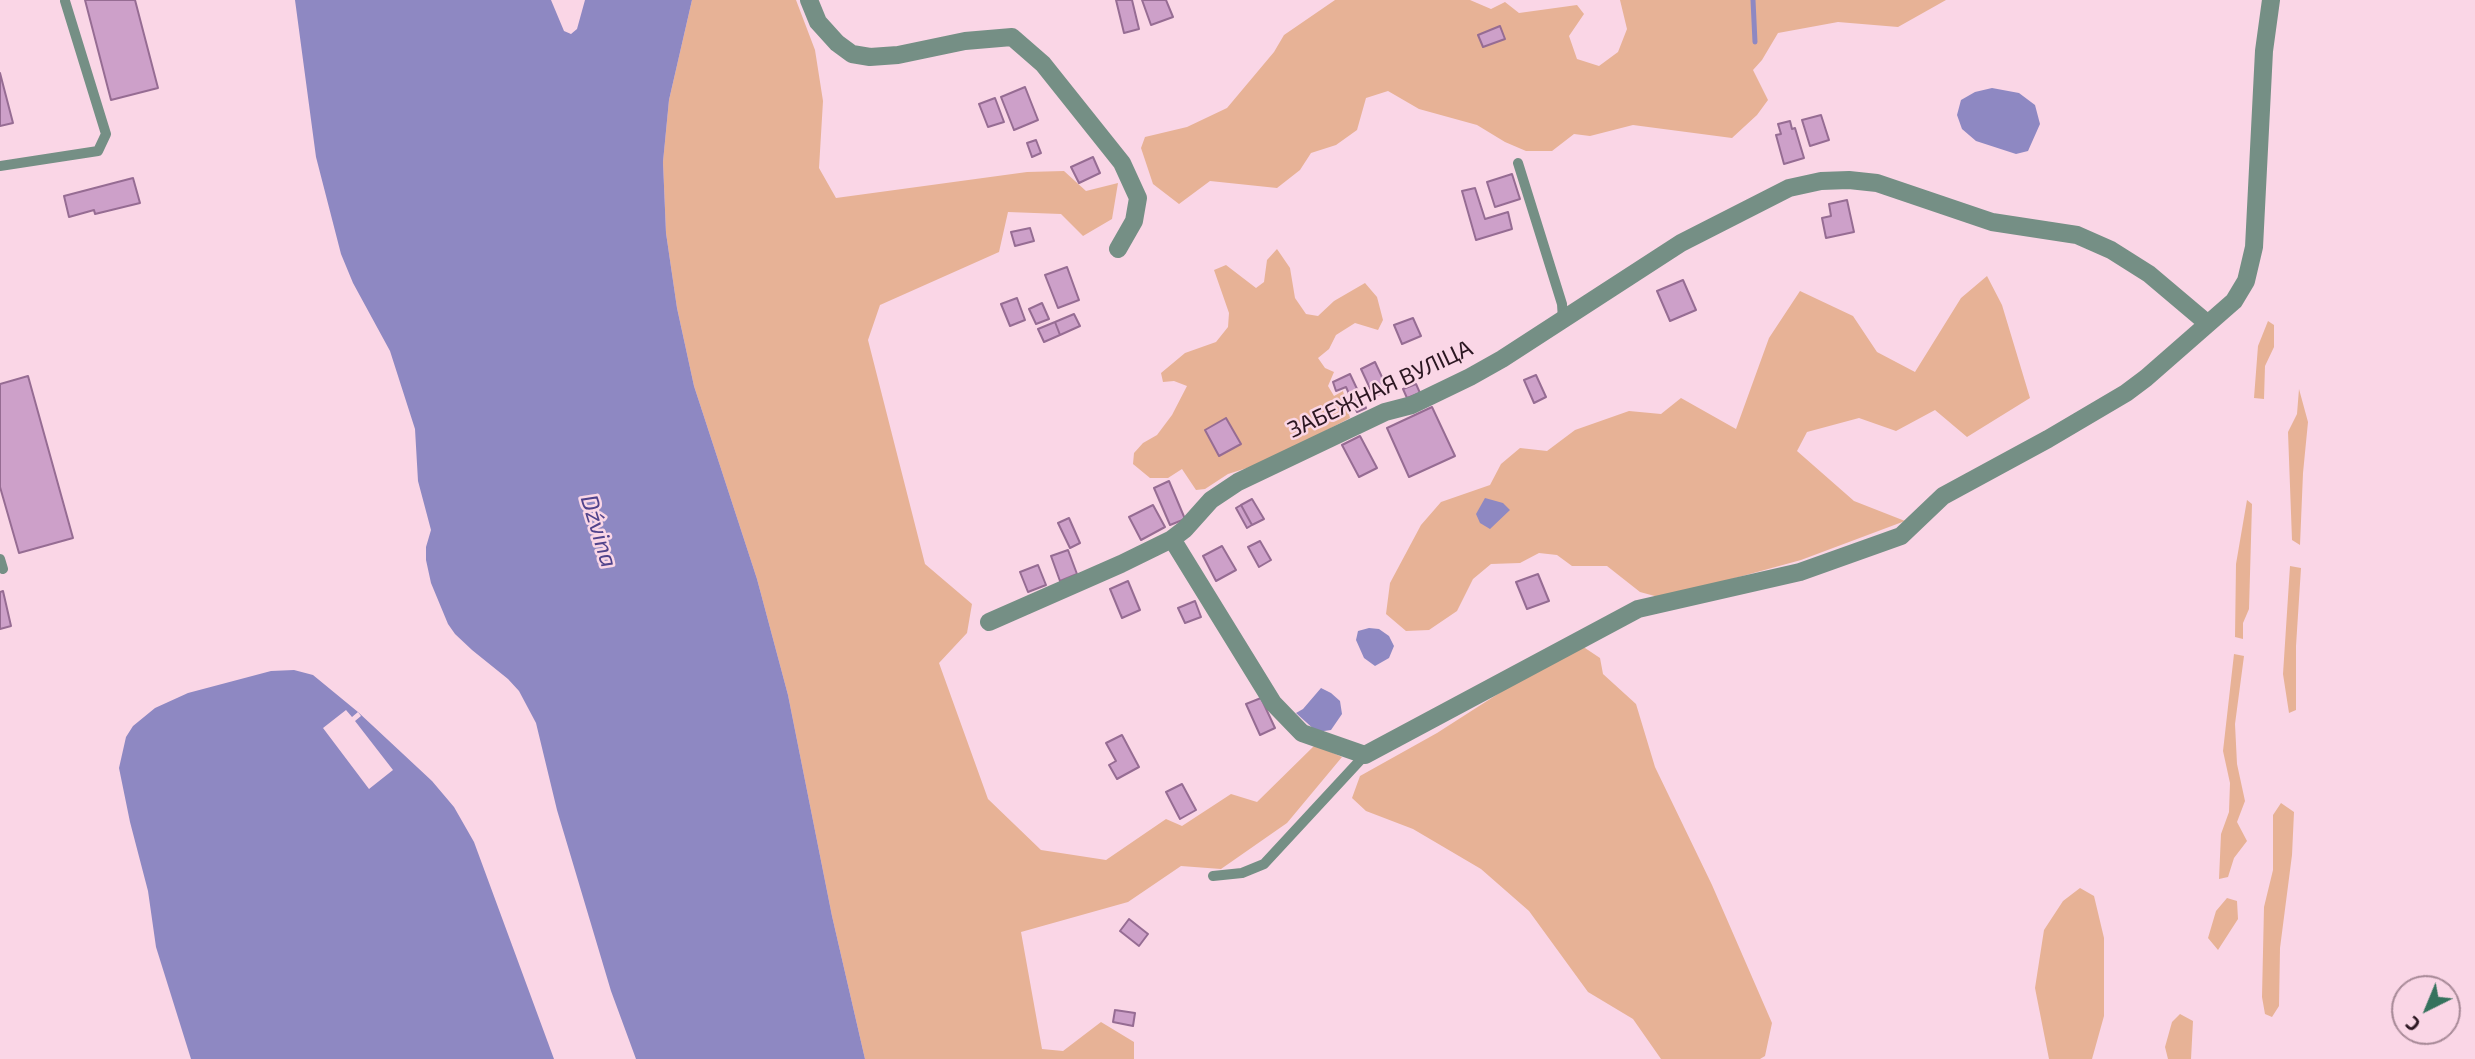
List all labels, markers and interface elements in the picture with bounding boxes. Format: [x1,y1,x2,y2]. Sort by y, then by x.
street label: ЗАБЕЖНАЯ ВУЛІЦА [1283,334,1477,444]
water label: Dźvina [574,491,624,571]
north arrow [2391,975,2461,1045]
text: С [2401,1012,2425,1036]

